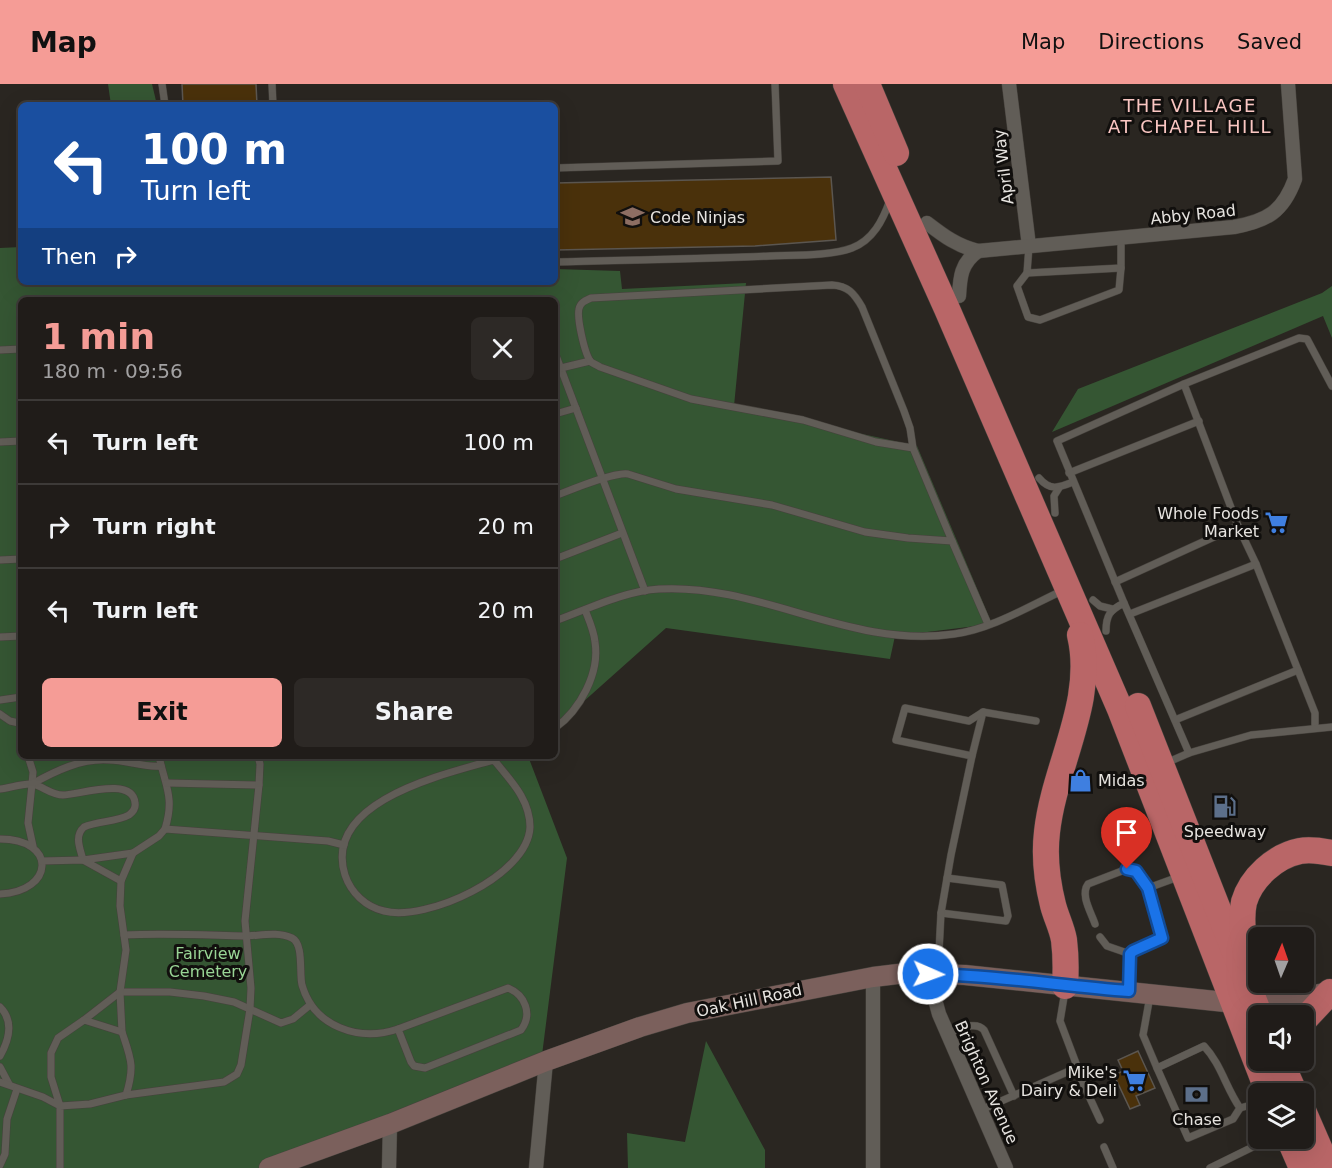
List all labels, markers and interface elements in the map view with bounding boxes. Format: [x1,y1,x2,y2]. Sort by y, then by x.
text: Map [30,26,97,59]
text: Map [1021,30,1065,54]
text: Directions [1098,30,1204,54]
text: Saved [1237,30,1302,54]
district label: THE VILLAGE AT CHAPEL HILL [1108,95,1272,137]
text: 100 m [141,125,287,174]
icon: left [42,126,120,204]
street label: April Way [989,128,1018,206]
text: Turn left [141,175,251,206]
street label: Abby Road [1149,201,1237,228]
school or university icon: Code Ninjas [619,204,645,230]
place label: Code Ninjas [650,208,745,227]
icon: right [109,240,142,273]
text: Then [42,244,97,269]
text: 1 min [42,316,155,357]
button: close [471,317,534,380]
text: 180 m · 09:56 [42,359,183,383]
icon: left [42,426,75,459]
text: Turn left [93,430,198,455]
text: 100 m [464,430,534,455]
place label: Whole Foods Market [1157,504,1259,541]
supermarket icon: Whole Foods Market [1264,509,1290,535]
icon: right [42,510,75,543]
text: Turn right [93,514,216,539]
text: 20 m [478,514,534,539]
icon: left [42,594,75,627]
text: Turn left [93,598,198,623]
text: 20 m [478,598,534,623]
button: Exit [42,678,282,747]
button: Share [294,678,534,747]
shop icon: Midas [1067,767,1093,793]
place label: Midas [1098,771,1145,790]
fuel station icon: Speedway [1212,793,1238,819]
pin [1101,807,1152,869]
icon: arrive [1110,816,1143,849]
place label: Speedway [1184,822,1266,841]
north arrow [1248,927,1314,993]
map controls [1248,927,1314,1149]
position arrow [896,942,960,1006]
park label: Fairview Cemetery [169,944,247,981]
street label: Oak Hill Road [695,980,804,1021]
button: sound [1248,1005,1314,1071]
street label: Brighton Avenue [951,1018,1022,1147]
place label: Mike's Dairy & Deli [1021,1063,1117,1100]
supermarket icon: Mike's Dairy & Deli [1122,1068,1148,1094]
bank icon: Chase [1184,1081,1210,1107]
button: layers [1248,1083,1314,1149]
place label: Chase [1172,1110,1222,1129]

